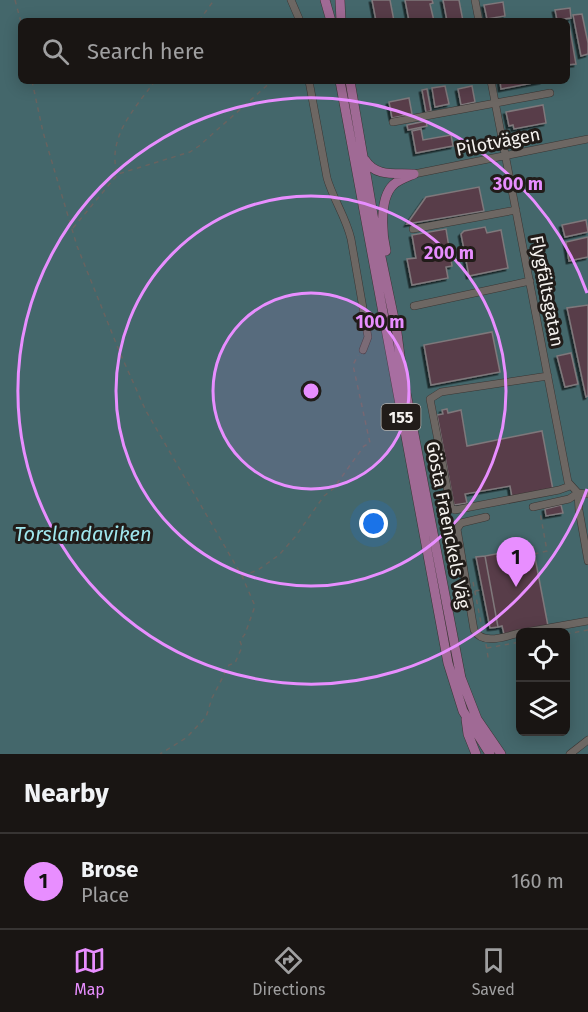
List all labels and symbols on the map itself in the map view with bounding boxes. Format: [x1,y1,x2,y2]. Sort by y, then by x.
street label: Pilotvägen [454,123,542,161]
text: 300 m [492,173,543,195]
street label: Flygfältsgatan [525,233,569,349]
text: 200 m [424,242,474,264]
text: 100 m [356,311,404,333]
centre of rings [301,381,321,401]
road number: 155 [382,404,420,430]
street label: Gösta Fraenckels Väg [421,439,475,611]
your location [359,509,388,538]
water label: Torslandaviken [14,522,152,546]
pin: 1 [496,538,536,587]

